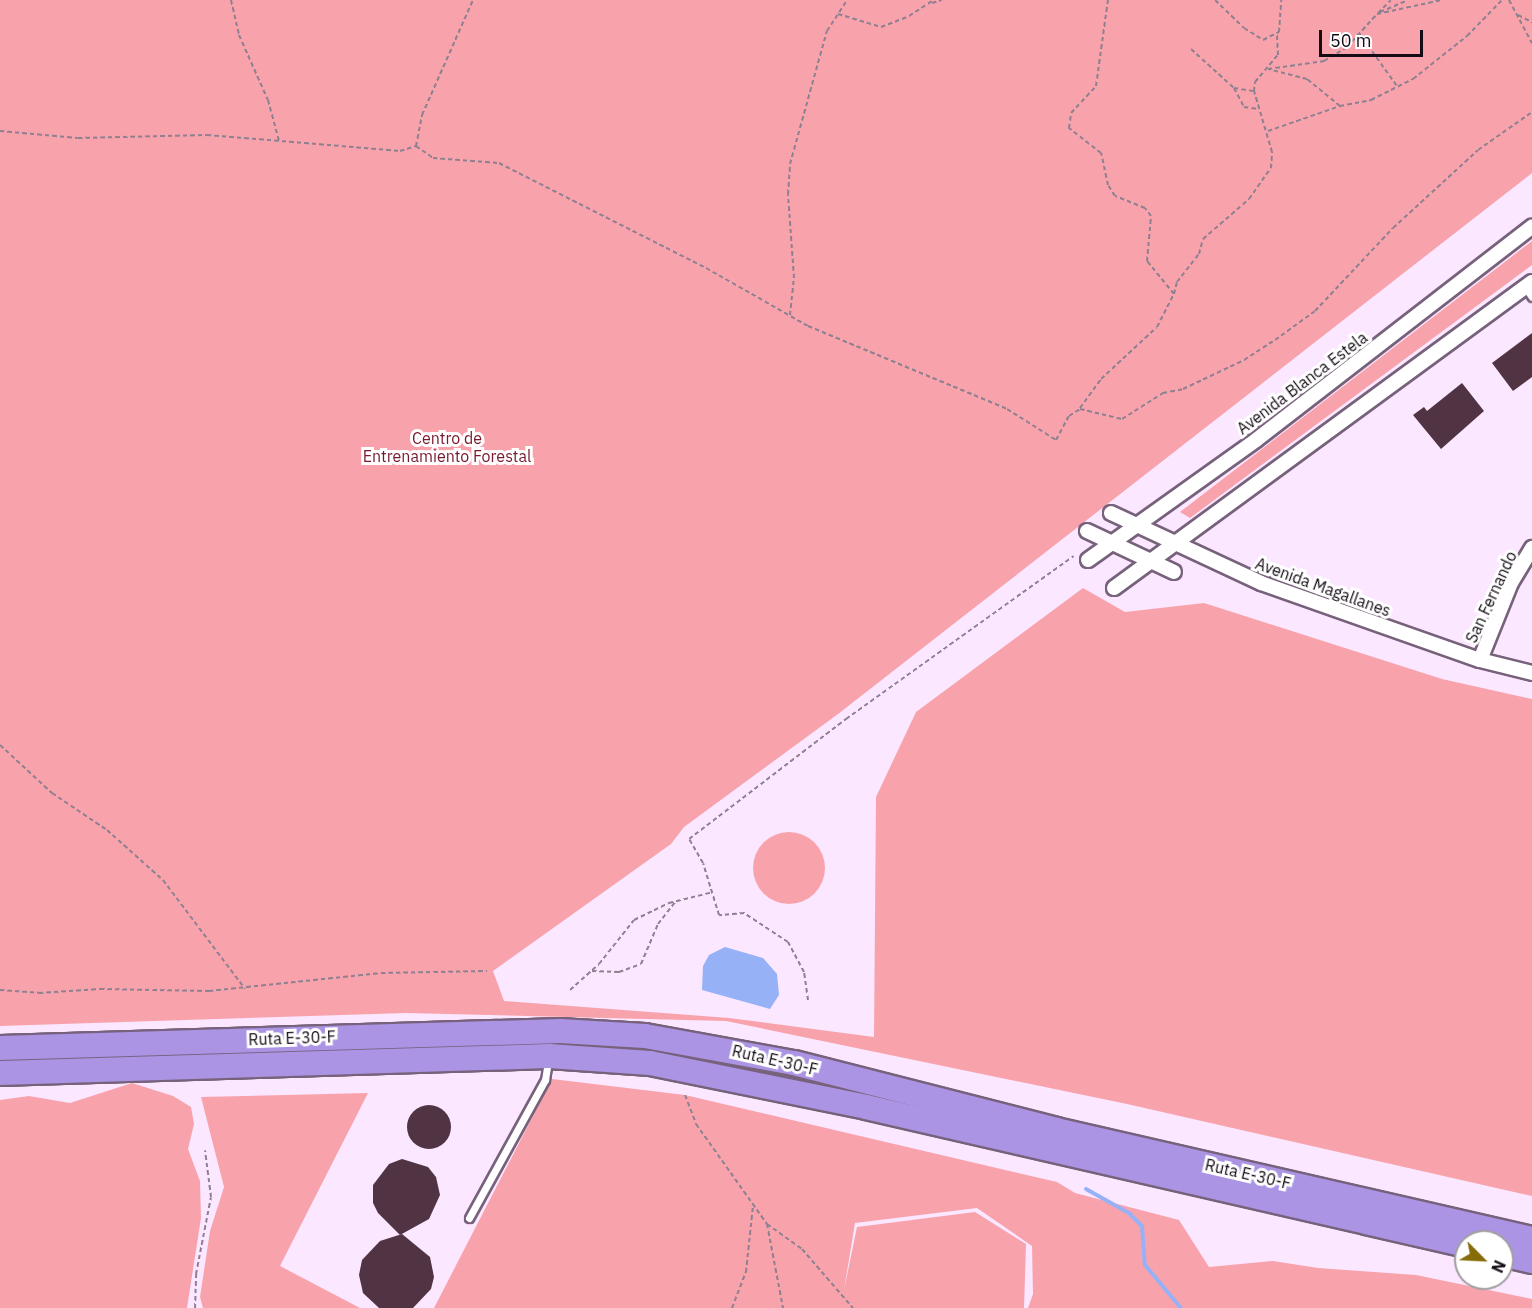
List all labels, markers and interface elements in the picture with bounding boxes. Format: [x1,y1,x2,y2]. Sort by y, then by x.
scale bar [1322,18,1426,56]
text: 50 m [1330,29,1372,52]
street label: Avenida Blanca Estela [1233,328,1371,438]
park label: Centro de Entrenamiento Forestal [363,428,531,466]
street label: San Fernando [1461,548,1521,646]
street label: Avenida Magallanes [1253,554,1393,620]
street label: Ruta E-30-F [248,1027,336,1049]
street label: Ruta E-30-F [730,1041,820,1079]
street label: Ruta E-30-F [1203,1155,1293,1193]
north arrow [1454,1230,1514,1290]
text: N [1487,1257,1510,1276]

